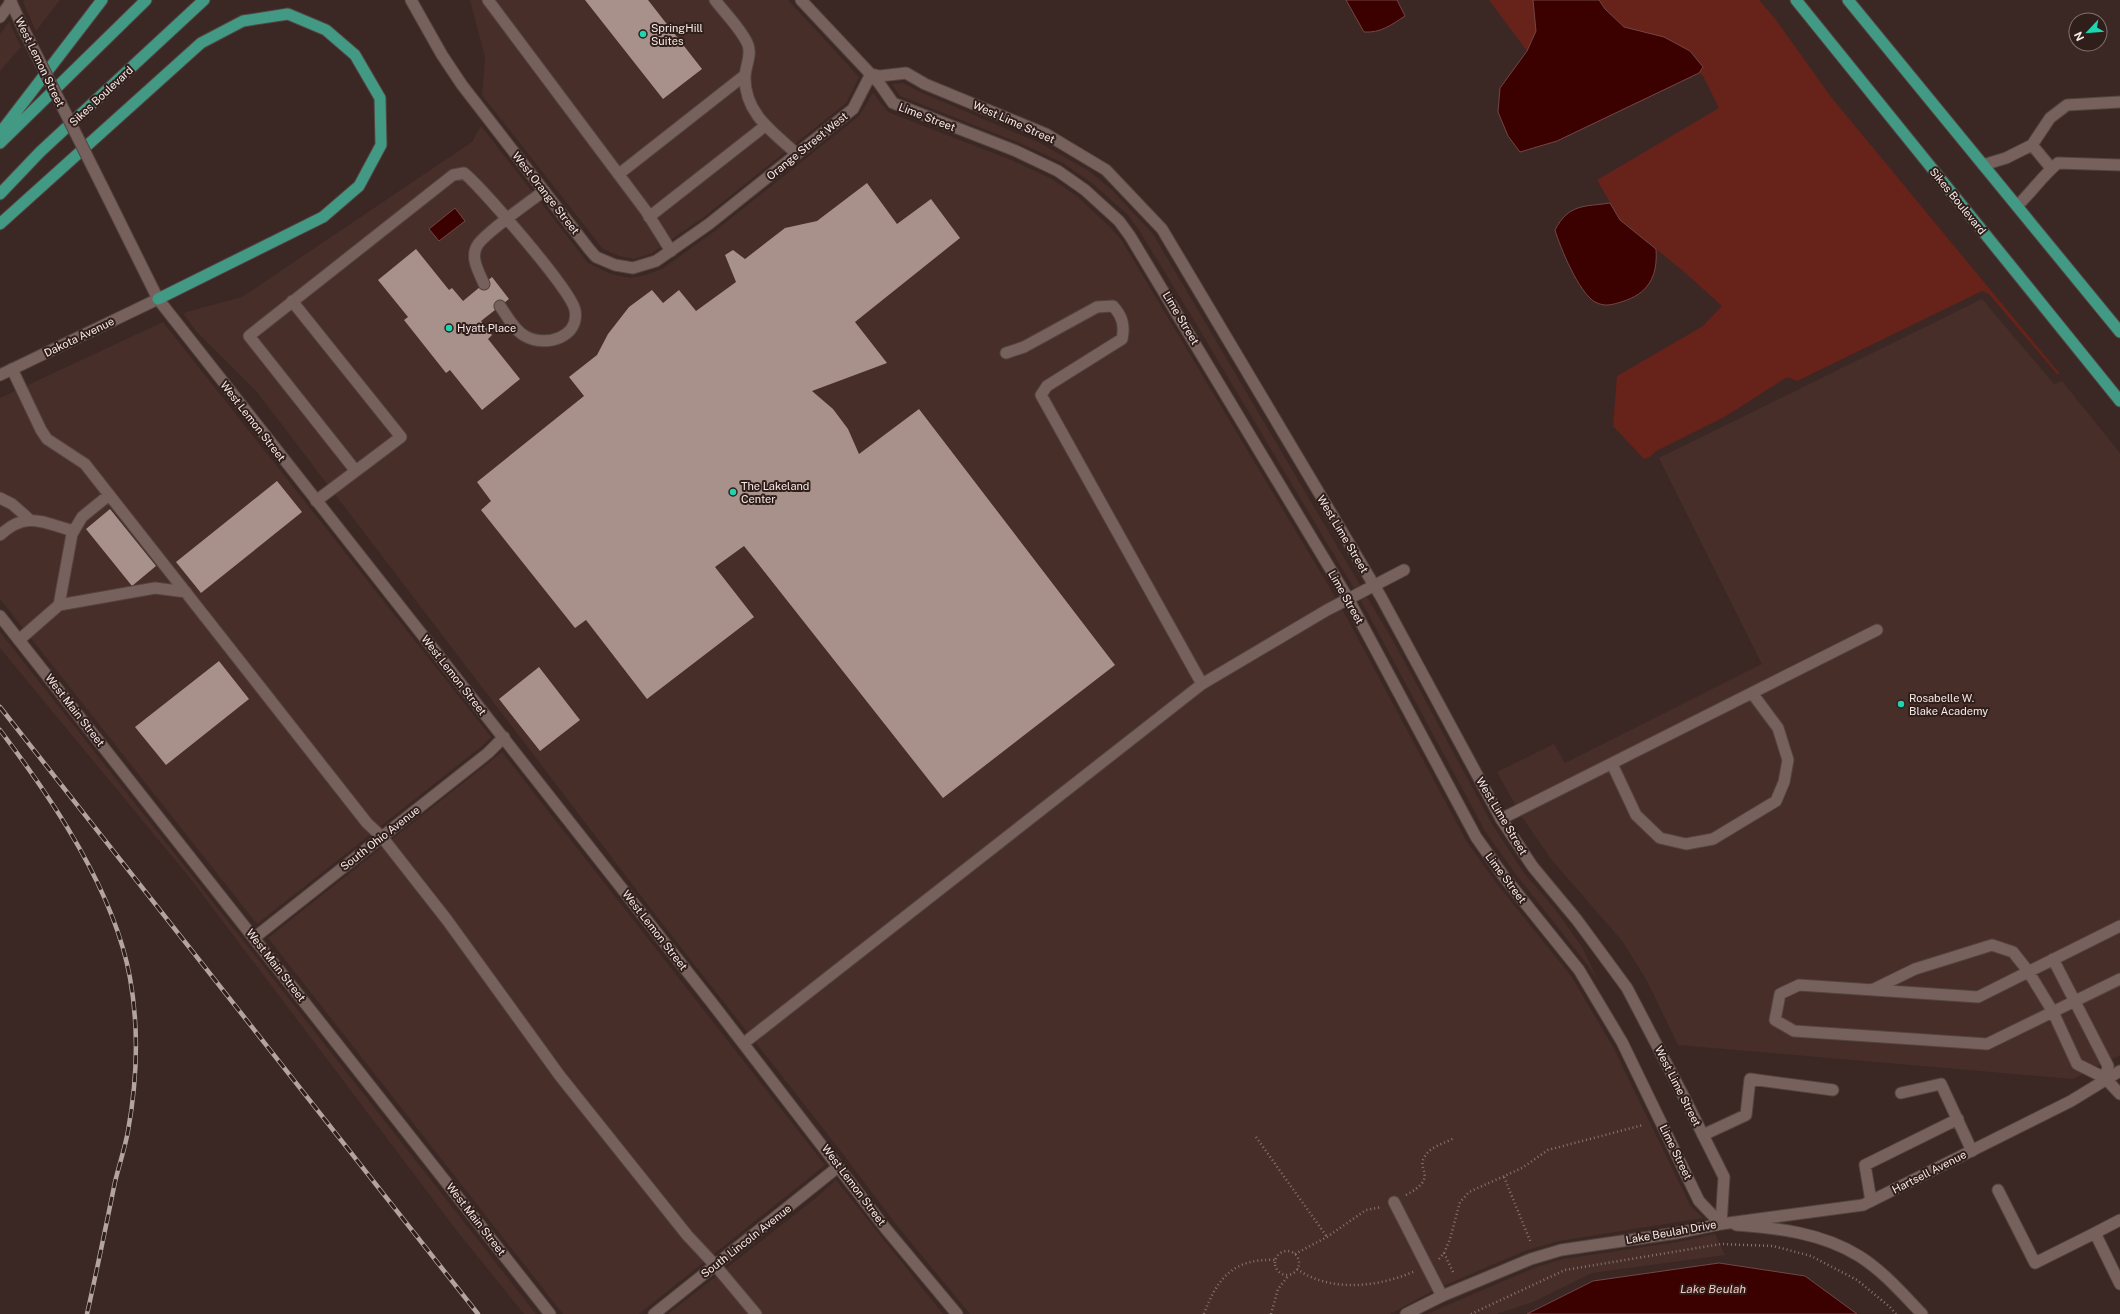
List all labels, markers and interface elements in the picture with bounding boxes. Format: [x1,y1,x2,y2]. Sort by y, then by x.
north arrow [2068,12,2108,52]
street label: West Lemon Street [13,15,67,109]
place label: SpringHill Suites [651,22,703,47]
marker: SpringHill Suites [638,29,648,39]
text: N [2072,30,2086,43]
street label: Sikes Boulevard [67,64,135,128]
street label: West Lime Street [971,99,1057,145]
street label: Lime Street [897,101,957,133]
street label: Orange Street West [764,110,850,182]
street label: West Orange Street [510,150,582,236]
street label: Sikes Boulevard [1928,165,1988,237]
street label: Lime Street [1160,289,1202,347]
street label: Dakota Avenue [42,315,116,359]
place label: Hyatt Place [457,322,516,334]
marker: Hyatt Place [444,323,454,333]
street label: West Lemon Street [218,379,288,463]
place label: The Lakeland Center [741,480,809,505]
marker: The Lakeland Center [728,487,738,497]
street label: West Lime Street [1315,493,1371,575]
street label: Lime Street [1326,568,1366,626]
street label: West Lemon Street [419,633,489,717]
street label: West Main Street [43,672,107,748]
place label: Rosabelle W. Blake Academy [1909,692,1988,717]
marker: Rosabelle W. Blake Academy [1896,699,1906,709]
street label: West Lime Street [1474,775,1530,857]
street label: South Ohio Avenue [338,803,422,873]
street label: Lime Street [1483,851,1529,905]
street label: West Lemon Street [620,888,690,972]
street label: West Main Street [244,927,308,1003]
street label: West Lime Street [1653,1044,1703,1128]
street label: Lime Street [1658,1123,1694,1181]
street label: West Lemon Street [820,1142,888,1228]
street label: Hartsell Avenue [1890,1148,1968,1196]
street label: West Main Street [444,1181,508,1257]
street label: South Lincoln Avenue [699,1202,793,1280]
street label: Lake Beulah Drive [1625,1218,1717,1246]
water label: Lake Beulah [1680,1282,1746,1296]

